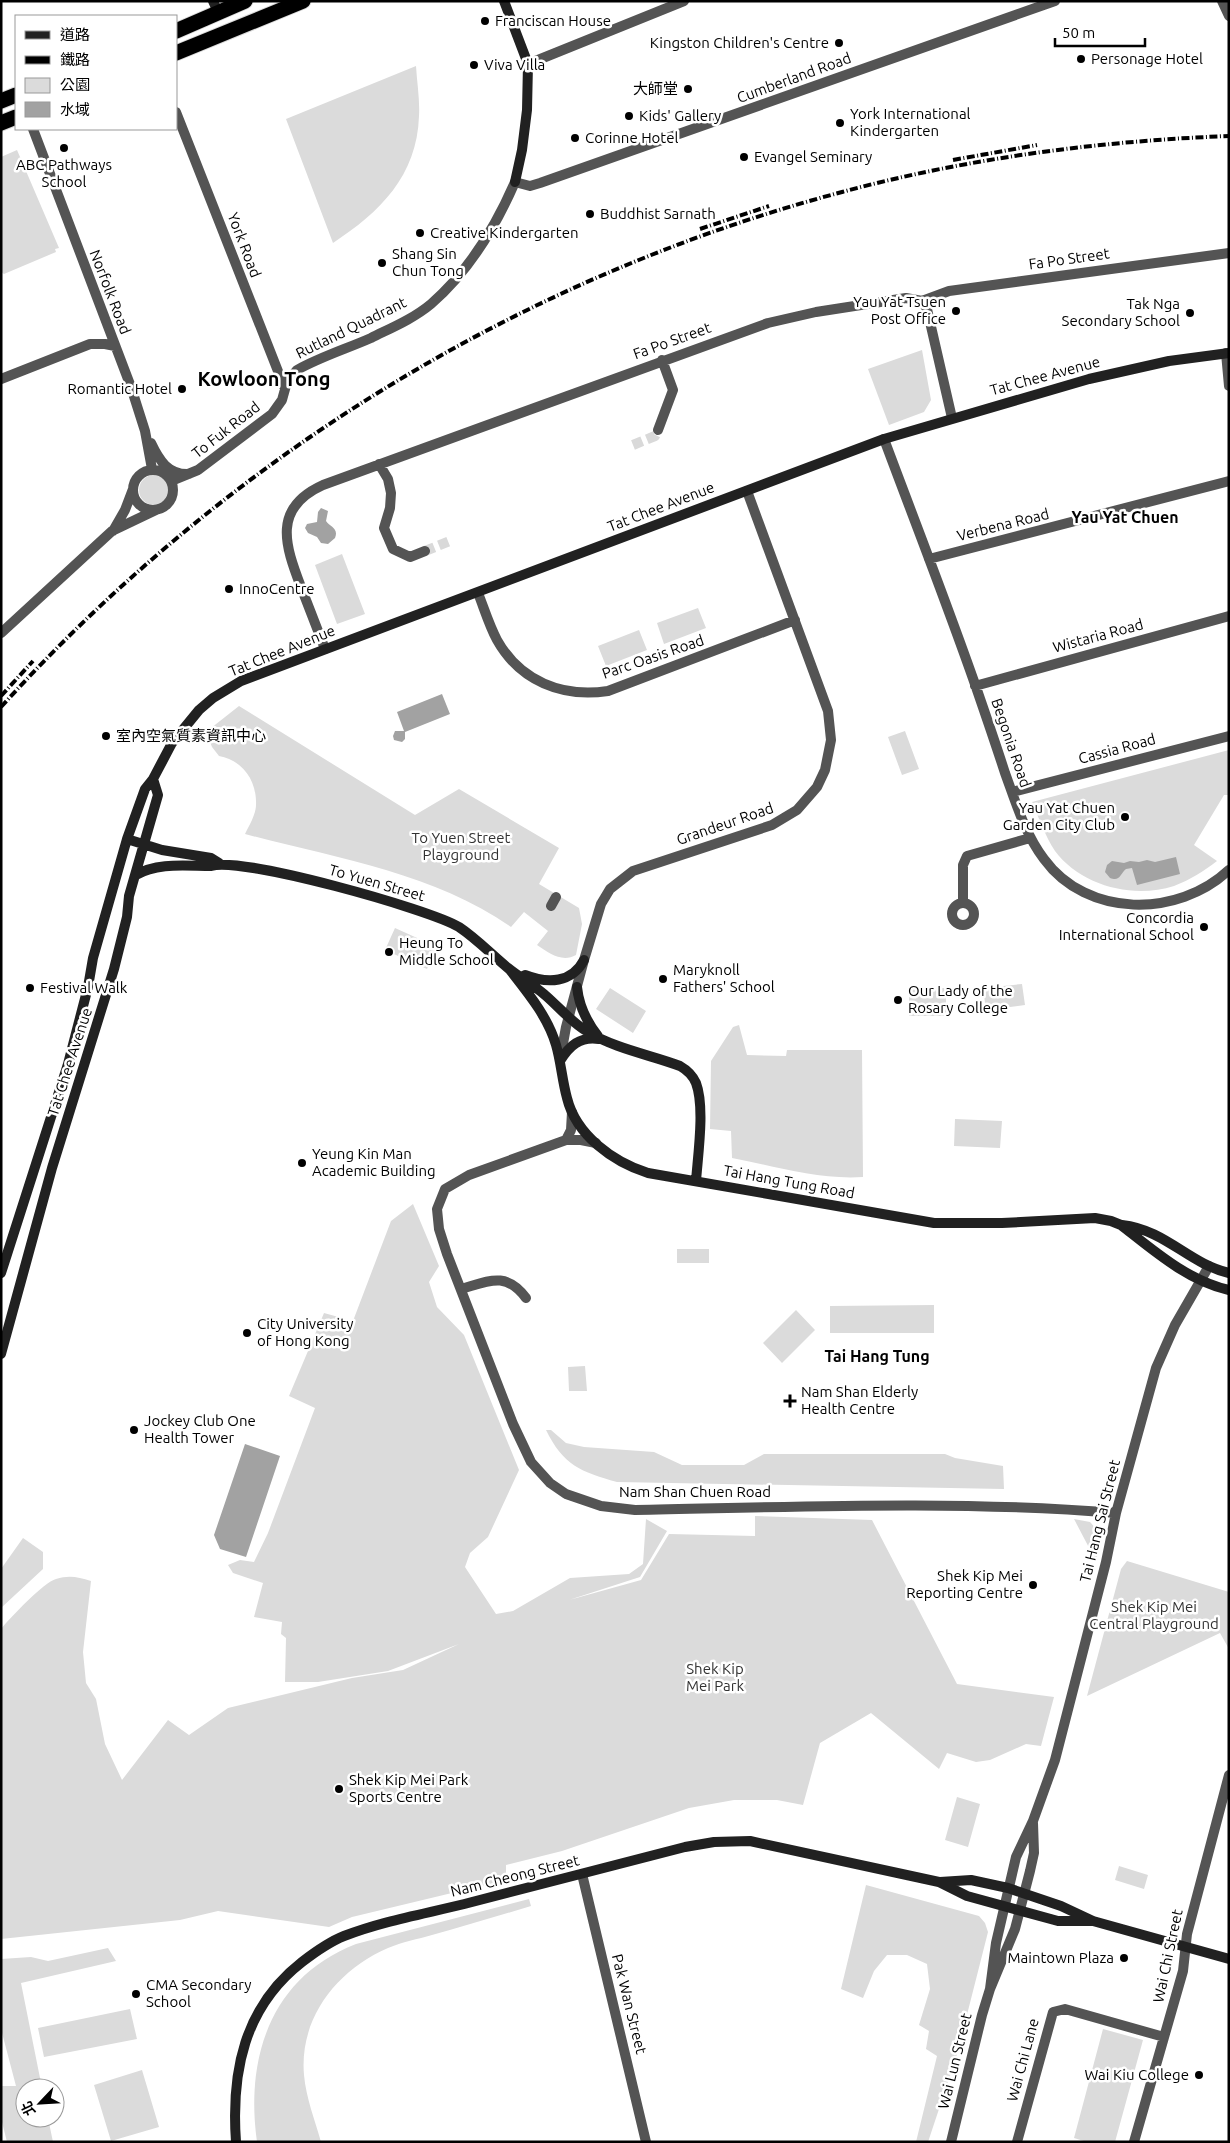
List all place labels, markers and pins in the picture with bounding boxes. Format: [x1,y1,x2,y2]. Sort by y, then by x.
place label: Franciscan House [495,12,611,29]
marker: Franciscan House [479,15,491,27]
place label: Kingston Children's Centre [650,34,829,51]
marker: Kingston Children's Centre [833,37,845,49]
place label: Personage Hotel [1091,50,1203,67]
marker: Personage Hotel [1075,53,1087,65]
place label: Viva Villa [484,56,545,73]
marker: Viva Villa [468,59,480,71]
place label: 大師堂 [633,80,678,97]
marker: 大師堂 [682,83,694,95]
place label: York International Kindergarten [850,105,971,139]
place label: Kids' Gallery [639,107,721,124]
marker: Kids' Gallery [623,110,635,122]
marker: York International Kindergarten [834,117,846,129]
place label: Corinne Hotel [585,129,679,146]
marker: Corinne Hotel [569,132,581,144]
marker: ABC Pathways School [58,142,70,154]
place label: Evangel Seminary [754,148,872,165]
marker: Evangel Seminary [738,151,750,163]
place label: ABC Pathways School [16,156,112,190]
place label: Buddhist Sarnath [600,205,716,222]
marker: Buddhist Sarnath [584,208,596,220]
place label: Creative Kindergarten [430,224,578,241]
marker: Creative Kindergarten [414,227,426,239]
place label: Shang Sin Chun Tong [392,245,464,279]
marker: Shang Sin Chun Tong [376,257,388,269]
place label: Yau Yat Tsuen Post Office [853,293,946,327]
place label: Tak Nga Secondary School [1062,295,1180,329]
marker: Yau Yat Tsuen Post Office [950,305,962,317]
marker: Tak Nga Secondary School [1184,307,1196,319]
place label: Romantic Hotel [67,380,172,397]
marker: Romantic Hotel [176,383,188,395]
place label: InnoCentre [239,580,315,597]
marker: InnoCentre [223,583,235,595]
place label: 室內空氣質素資訊中心 [116,727,266,744]
marker: 室內空氣質素資訊中心 [100,730,112,742]
place label: Yau Yat Chuen Garden City Club [1003,799,1115,833]
marker: Yau Yat Chuen Garden City Club [1119,811,1131,823]
place label: Concordia International School [1059,909,1194,943]
marker: Concordia International School [1198,921,1210,933]
place label: Heung To Middle School [399,934,494,968]
marker: Heung To Middle School [383,946,395,958]
place label: Maryknoll Fathers' School [673,961,775,995]
marker: Maryknoll Fathers' School [657,973,669,985]
place label: Festival Walk [40,979,128,996]
marker: Festival Walk [24,982,36,994]
place label: Our Lady of the Rosary College [908,982,1013,1016]
marker: Our Lady of the Rosary College [892,994,904,1006]
place label: Yeung Kin Man Academic Building [312,1145,436,1179]
marker: Yeung Kin Man Academic Building [296,1157,308,1169]
place label: City University of Hong Kong [257,1315,353,1349]
marker: City University of Hong Kong [241,1327,253,1339]
place label: Nam Shan Elderly Health Centre [801,1383,918,1417]
marker: Nam Shan Elderly Health Centre [783,1394,797,1408]
place label: Jockey Club One Health Tower [144,1412,256,1446]
marker: Jockey Club One Health Tower [128,1424,140,1436]
place label: Shek Kip Mei Reporting Centre [906,1567,1023,1601]
marker: Shek Kip Mei Reporting Centre [1027,1579,1039,1591]
place label: Shek Kip Mei Park Sports Centre [349,1771,469,1805]
marker: Shek Kip Mei Park Sports Centre [333,1783,345,1795]
place label: Maintown Plaza [1008,1949,1114,1966]
marker: Maintown Plaza [1118,1952,1130,1964]
place label: CMA Secondary School [146,1976,252,2010]
marker: CMA Secondary School [130,1988,142,2000]
place label: Wai Kiu College [1085,2066,1189,2083]
marker: Wai Kiu College [1193,2069,1205,2081]

